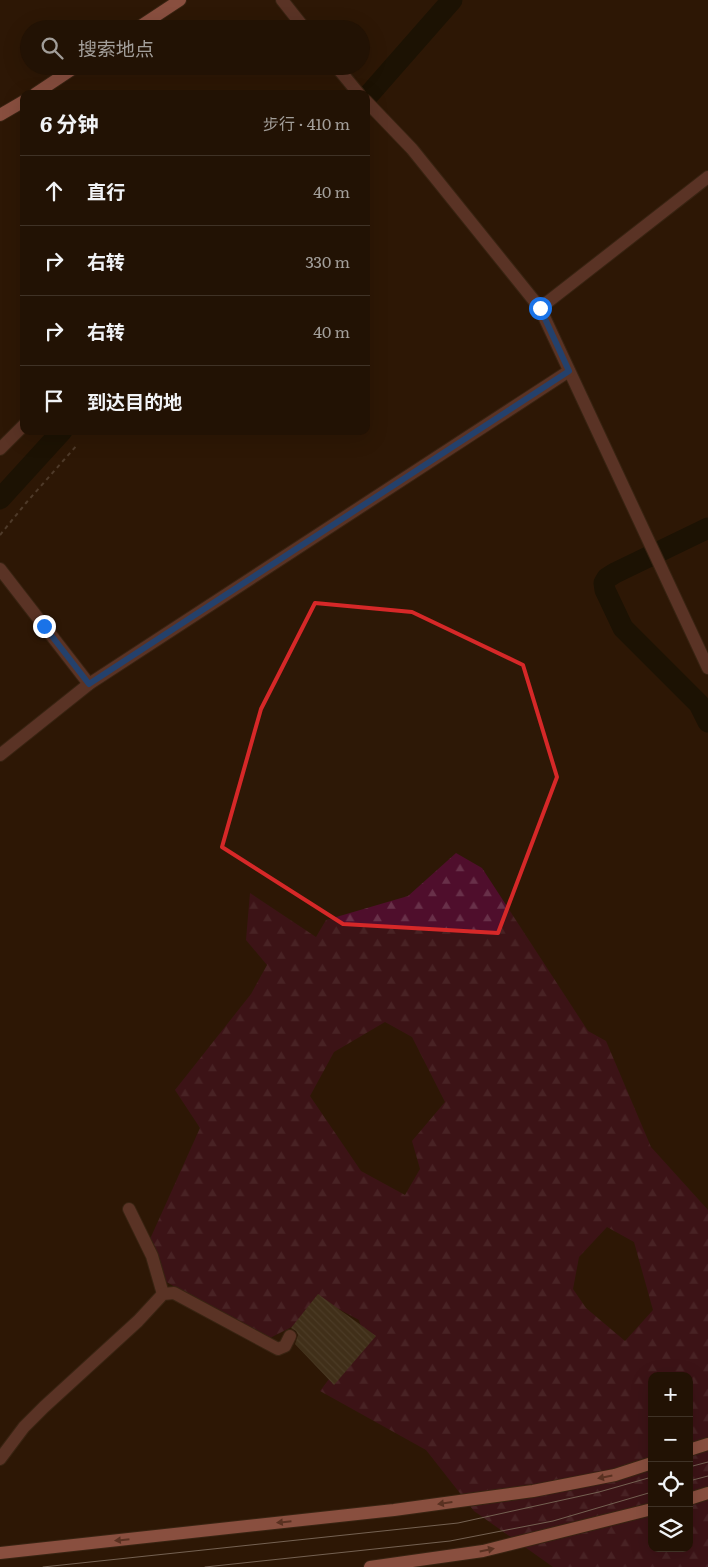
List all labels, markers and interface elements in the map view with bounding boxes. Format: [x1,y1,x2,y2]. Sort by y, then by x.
search box [20,20,370,75]
icon: search [38,34,66,62]
text: 搜索地点 [78,34,154,62]
text: 6 分钟 [40,107,98,138]
text: 步行 · 410 m [263,111,350,135]
icon: ahead [40,177,68,205]
text: 直行 [87,177,125,205]
text: 40 m [313,179,350,203]
icon: right [40,247,68,275]
text: 右转 [87,247,125,275]
text: 330 m [305,249,350,273]
route start [529,297,552,320]
icon: right [40,317,68,345]
text: 右转 [87,317,125,345]
text: 40 m [313,319,350,343]
icon: arrive [40,387,68,415]
text: 到达目的地 [87,387,182,415]
route end [33,615,56,638]
map controls [648,1372,693,1552]
button: + [648,1372,693,1417]
button: − [648,1417,693,1462]
button: locate [648,1462,693,1507]
one-way arrow [598,1473,613,1481]
one-way arrow [437,1500,453,1508]
button: layers [648,1507,693,1552]
one-way arrow [275,1518,291,1526]
one-way arrow [114,1536,130,1544]
one-way arrow [480,1546,495,1554]

